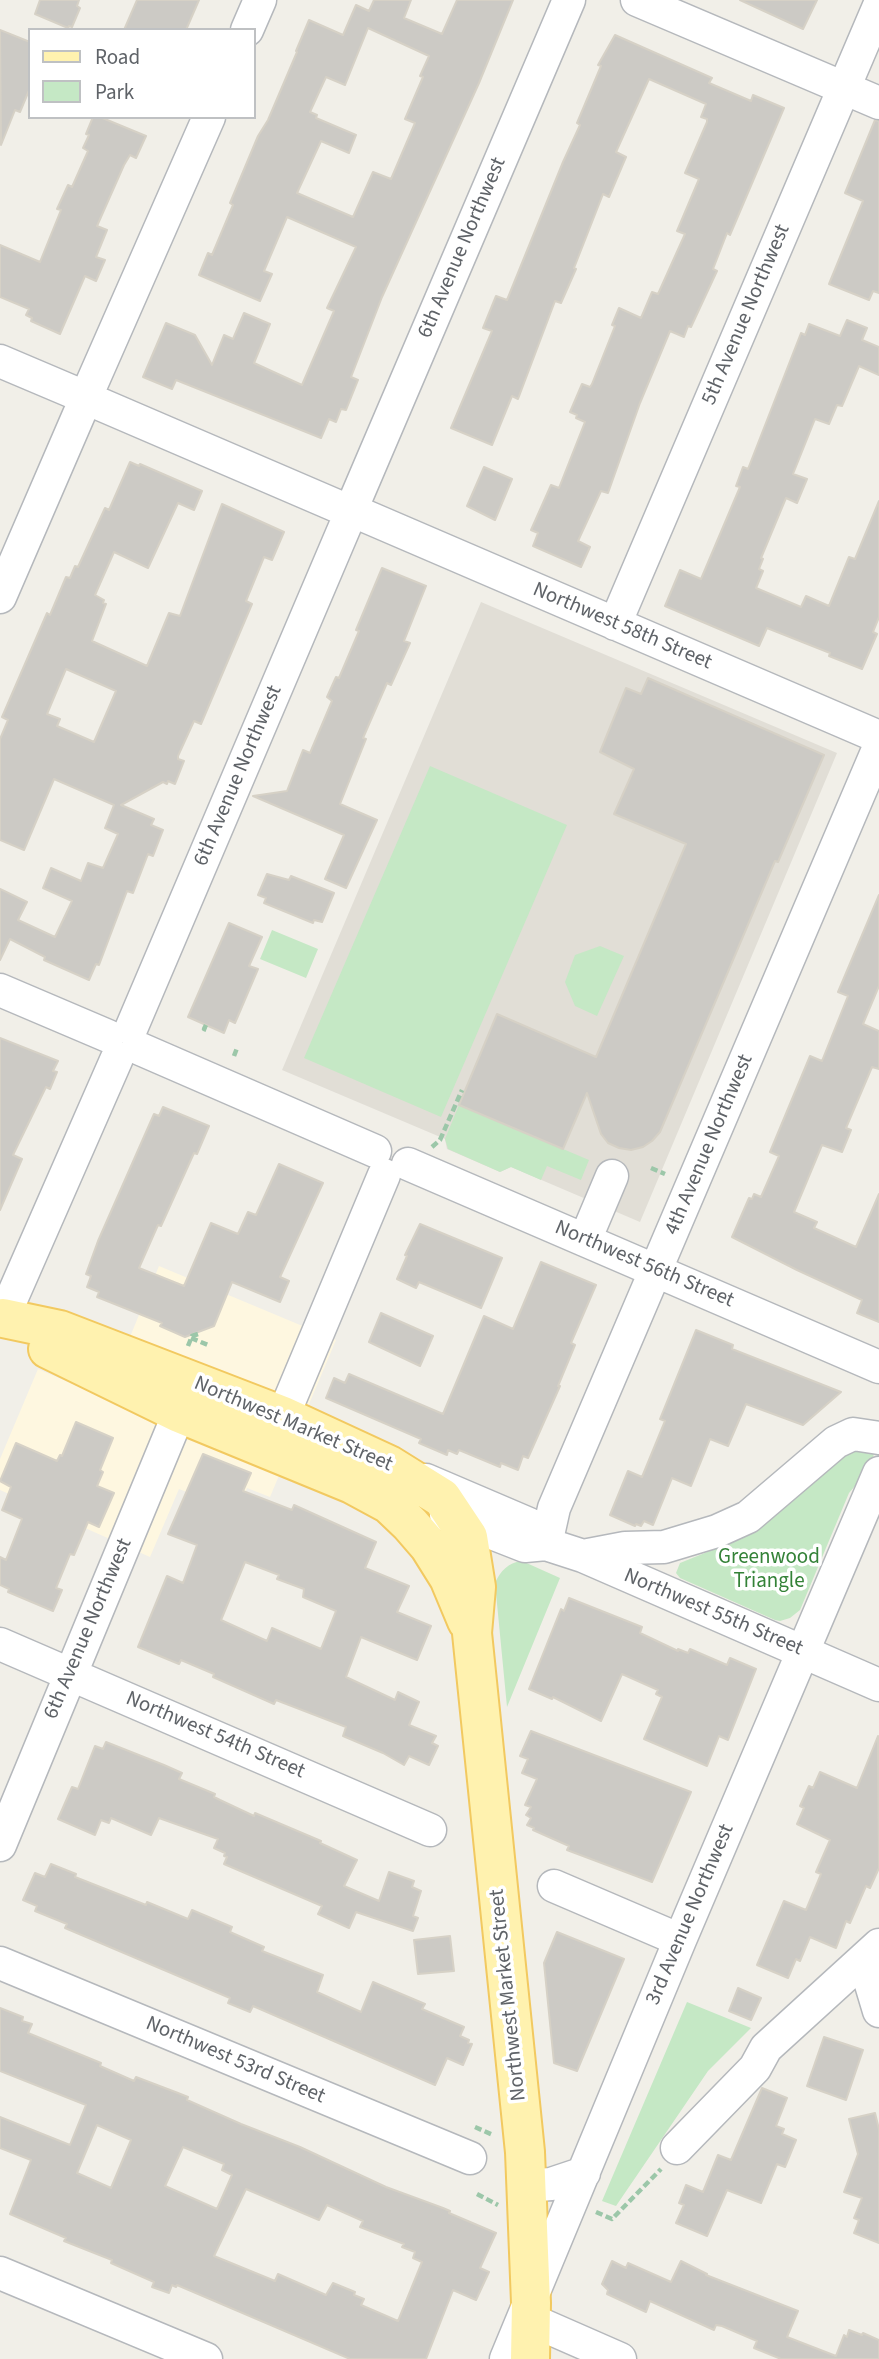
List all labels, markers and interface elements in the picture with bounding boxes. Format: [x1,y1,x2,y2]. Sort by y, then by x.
legend [28,28,256,119]
text: Road [95,42,140,72]
text: Park [95,77,134,107]
street label: 6th Avenue Northwest [414,154,512,342]
street label: 5th Avenue Northwest [698,221,796,409]
street label: Northwest 58th Street [529,578,715,676]
street label: 6th Avenue Northwest [190,682,288,870]
street label: 4th Avenue Northwest [661,1051,759,1239]
street label: Northwest 56th Street [551,1216,737,1314]
street label: Northwest Market Street [190,1372,396,1478]
street label: 6th Avenue Northwest [40,1535,138,1723]
park label: Greenwood Triangle [718,1545,820,1595]
street label: Northwest 55th Street [620,1564,806,1662]
street label: Northwest 54th Street [122,1687,308,1785]
street label: 3rd Avenue Northwest [642,1821,740,2009]
street label: Northwest Market Street [485,1888,533,2102]
street label: Northwest 53rd Street [142,2012,328,2110]

